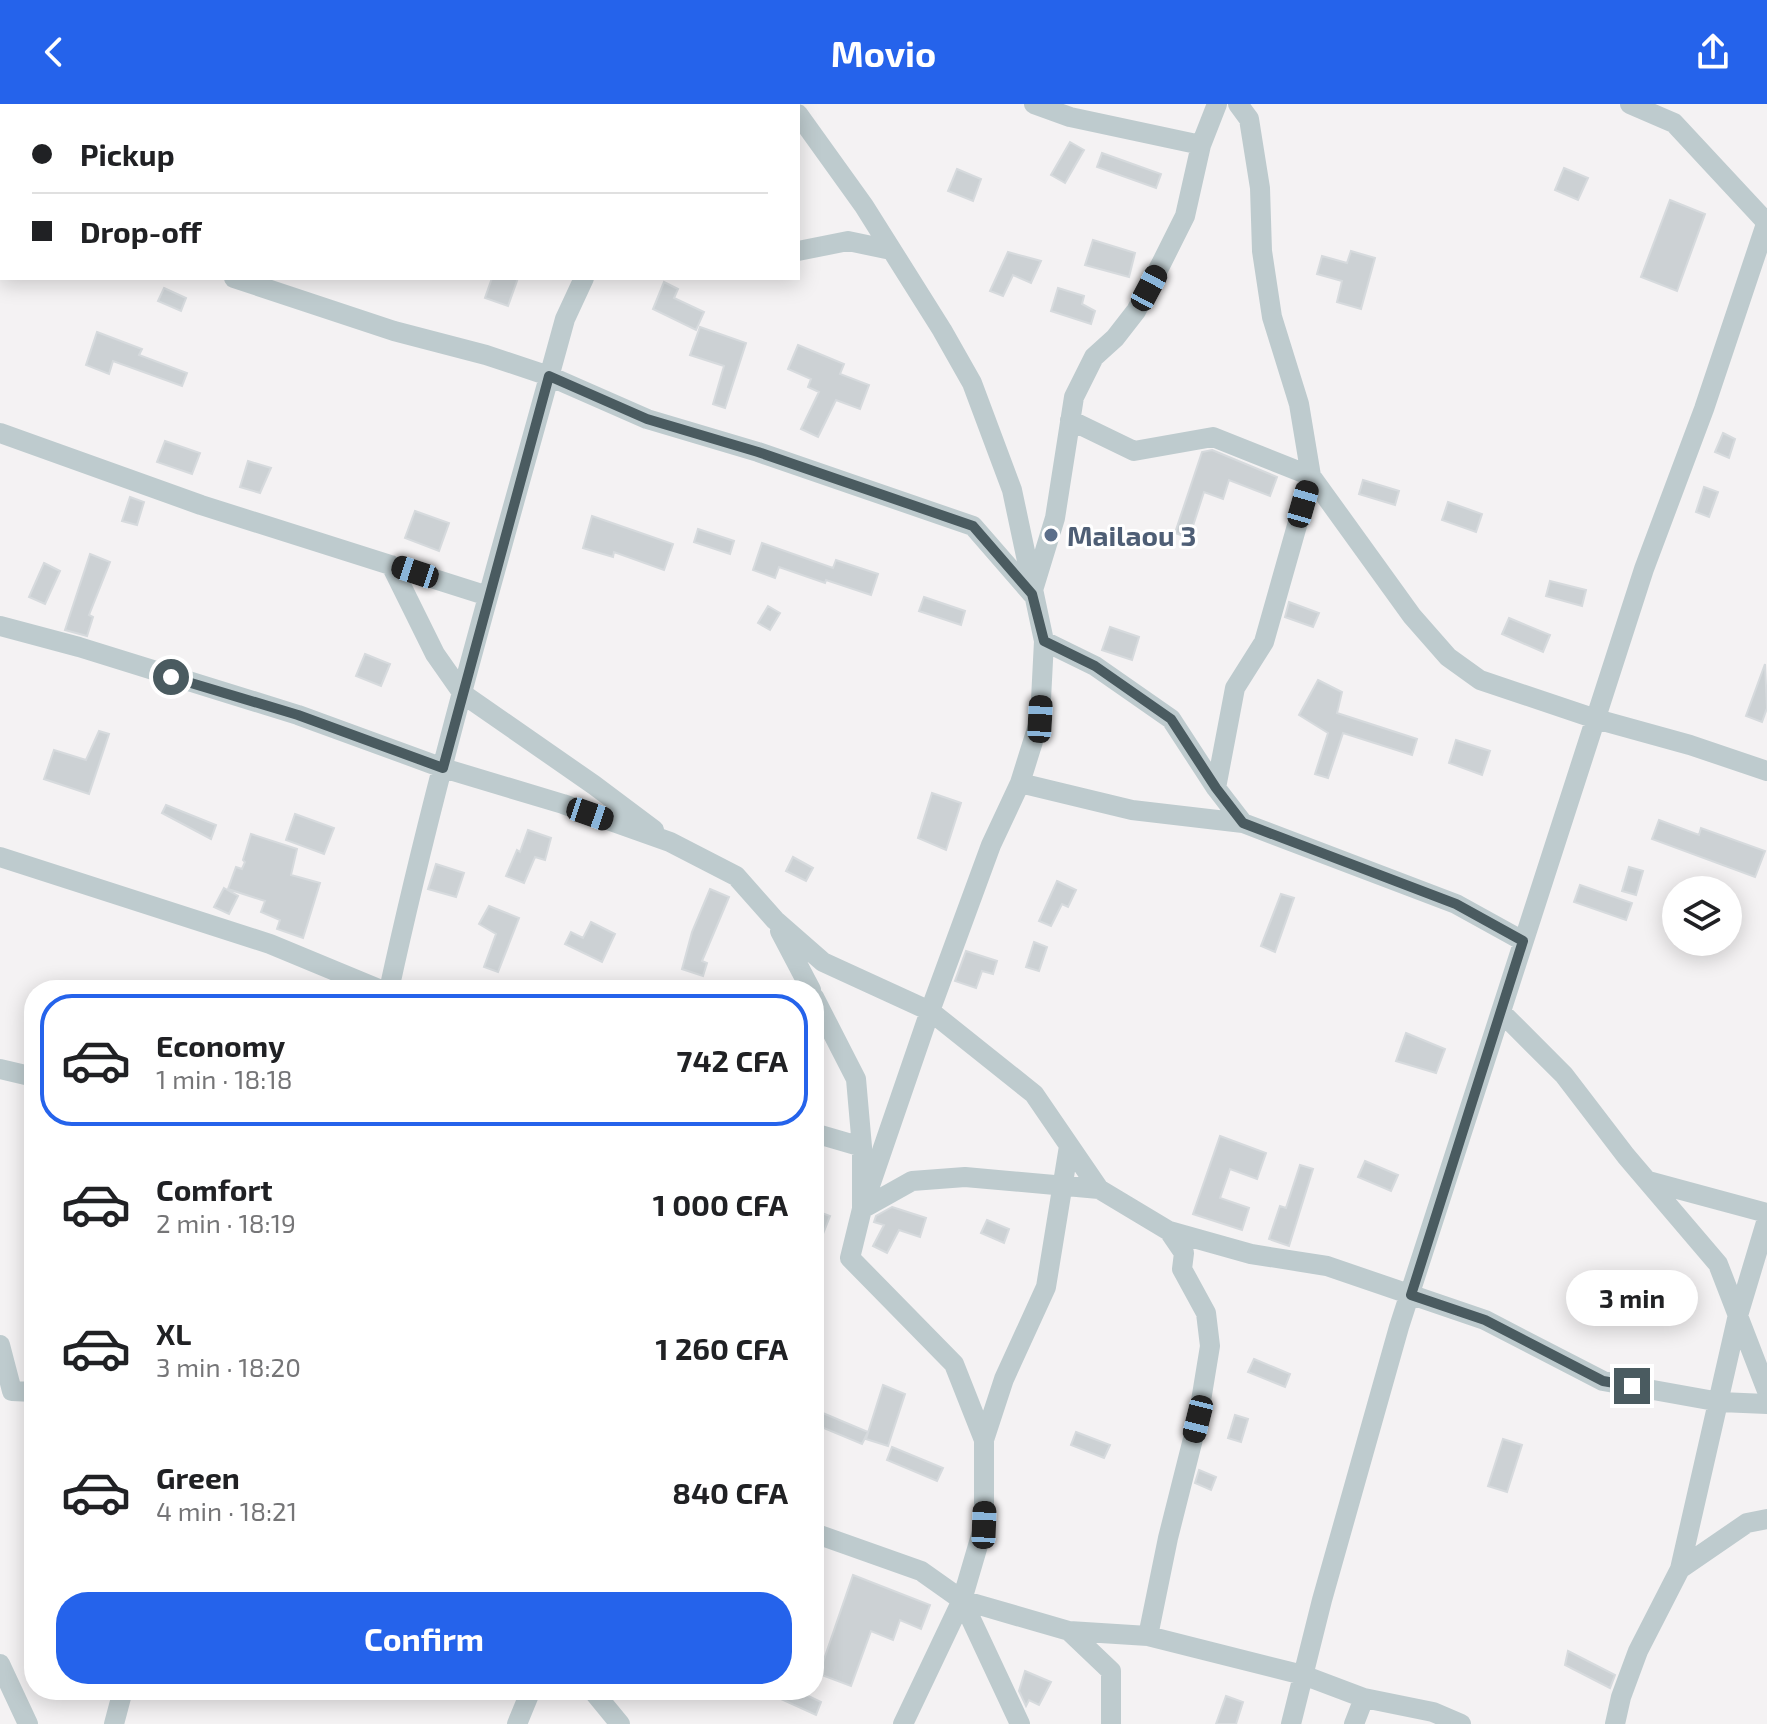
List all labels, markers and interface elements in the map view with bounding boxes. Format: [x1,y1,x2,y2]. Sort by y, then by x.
icon: back [32,30,76,74]
icon: share [1691,30,1735,74]
text: Movio [831,31,936,74]
text: Pickup [80,136,175,172]
text: Drop-off [80,213,202,249]
car [1127,261,1171,315]
car [1285,478,1321,530]
place label: Mailaou 3 [1067,518,1197,552]
marker: Mailaou 3 [1042,526,1060,544]
car [388,553,442,591]
route start [153,659,189,695]
car [1027,694,1053,744]
car [563,795,617,833]
map controls [1662,876,1742,956]
button: layers [1662,876,1742,956]
icon: car [60,1024,132,1096]
text: Economy [156,1027,285,1063]
text: 742 CFA [677,1042,788,1078]
text: 1 min · 18:18 [156,1063,293,1094]
icon: car [60,1168,132,1240]
text: Comfort [156,1171,273,1207]
text: 1 000 CFA [653,1186,788,1222]
text: 2 min · 18:19 [156,1207,296,1238]
callout: 3 min [1566,1270,1698,1326]
text: 3 min [1599,1282,1665,1313]
icon: car [60,1312,132,1384]
text: XL [156,1315,191,1351]
text: 1 260 CFA [655,1330,788,1366]
text: 3 min · 18:20 [156,1351,301,1382]
route end [1614,1368,1650,1404]
car [1181,1393,1215,1445]
icon: car [60,1456,132,1528]
text: Green [156,1459,240,1495]
text: 840 CFA [672,1474,788,1510]
text: 4 min · 18:21 [156,1495,297,1526]
car [971,1501,997,1549]
button: Confirm [56,1592,792,1684]

